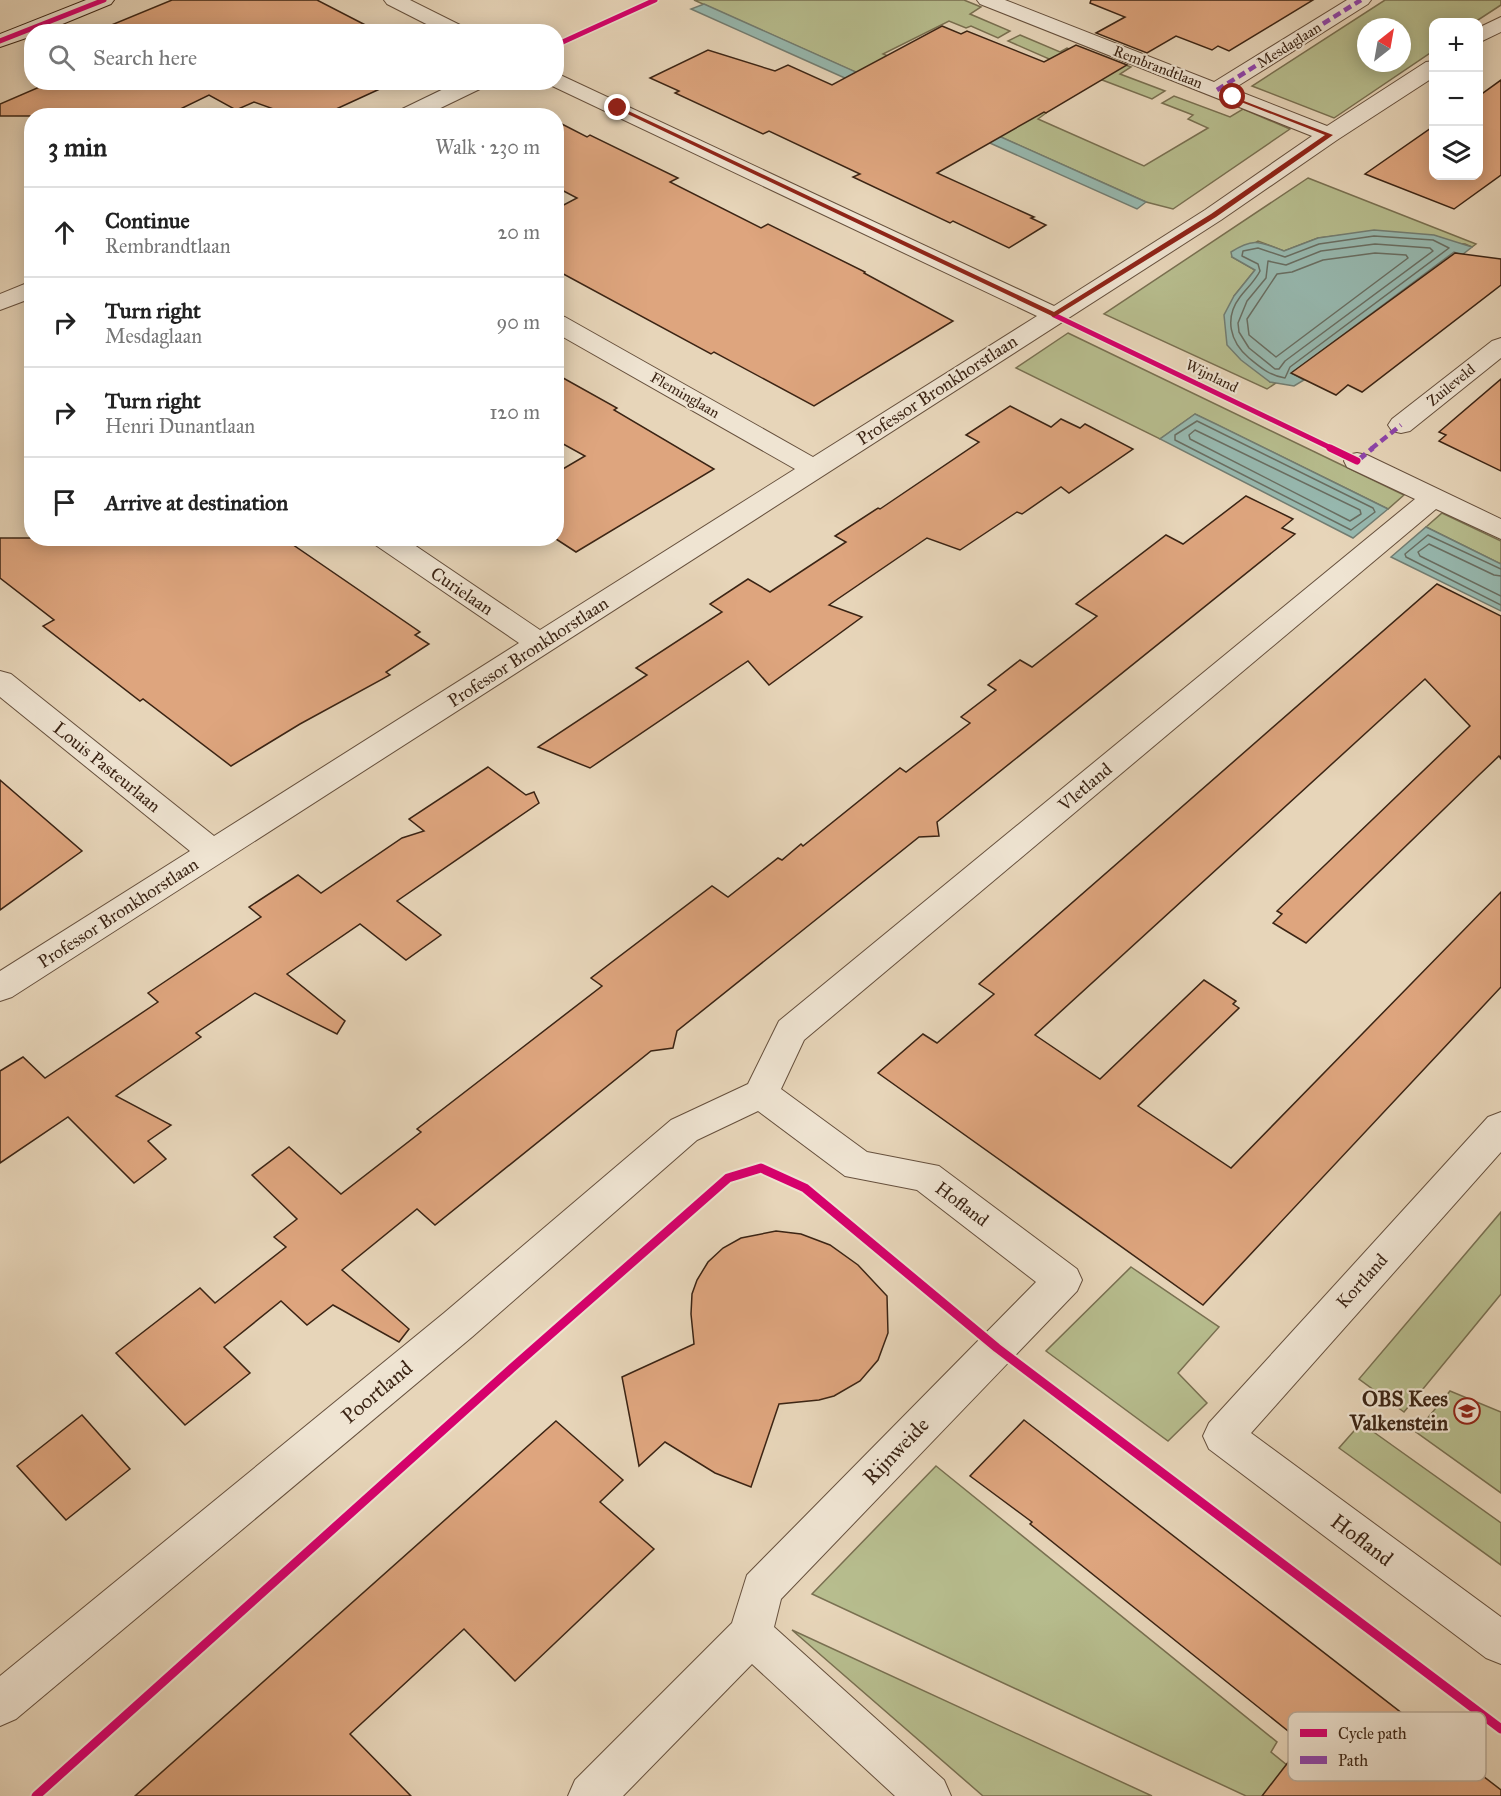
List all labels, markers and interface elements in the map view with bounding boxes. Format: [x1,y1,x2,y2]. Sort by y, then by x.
street label: Mesdaglaan [1253,18,1325,72]
north arrow [1357,18,1411,72]
map controls [1429,18,1483,180]
button: + [1429,18,1483,72]
search box [24,24,564,90]
icon: search [45,41,78,74]
street label: Rembrandtlaan [1111,42,1205,92]
text: Search here [93,44,197,71]
button: − [1429,72,1483,126]
route start [1219,83,1245,109]
route end [604,94,630,120]
button: layers [1429,126,1483,180]
text: 3 min [48,131,107,163]
text: Walk · 230 m [435,135,540,159]
text: Continue [105,207,190,234]
icon: ahead [48,216,81,249]
text: 20 m [497,220,540,244]
text: Rembrandtlaan [105,234,231,258]
text: Turn right [105,297,201,324]
icon: right [48,306,81,339]
text: 90 m [497,310,540,334]
text: Mesdaglaan [105,324,202,348]
street label: Professor Bronkhorstlaan [853,330,1021,450]
street label: Wijnland [1183,356,1242,397]
street label: Zuileveld [1423,360,1479,410]
street label: Fleminglaan [647,368,723,422]
text: Turn right [105,387,201,414]
icon: right [48,396,81,429]
text: 120 m [489,400,540,424]
text: Henri Dunantlaan [105,414,255,438]
icon: arrive [48,486,81,519]
text: Arrive at destination [105,489,288,516]
street label: Curielaan [427,562,498,620]
street label: Professor Bronkhorstlaan [444,592,612,712]
street label: Louis Pasteurlaan [49,717,165,817]
street label: Vletland [1053,758,1116,816]
street label: Professor Bronkhorstlaan [34,853,202,973]
street label: Hofland [931,1177,993,1231]
street label: Kortland [1332,1249,1392,1313]
street label: Poortland [336,1355,418,1429]
place label: OBS Kees Valkenstein [1349,1386,1449,1436]
school or university icon: OBS Kees Valkenstein [1452,1396,1482,1426]
street label: Rijnweide [857,1412,935,1490]
street label: Hofland [1326,1508,1399,1572]
legend [1288,1712,1486,1781]
text: Cycle path [1338,1724,1407,1743]
text: Path [1338,1751,1368,1770]

